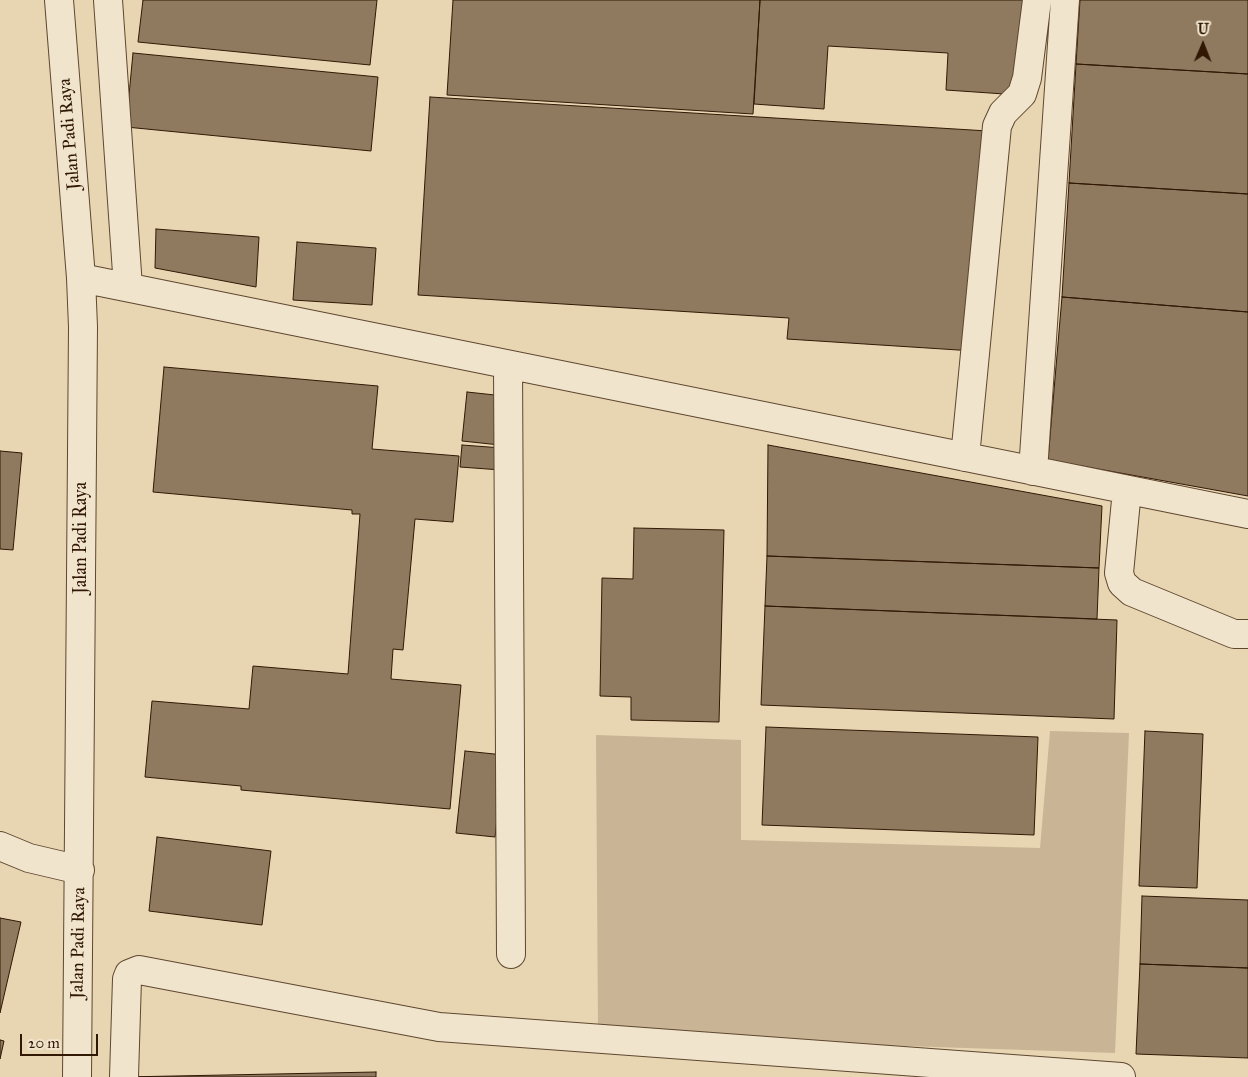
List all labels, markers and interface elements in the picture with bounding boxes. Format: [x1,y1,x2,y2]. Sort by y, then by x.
north arrow [1178,20,1228,70]
text: U [1198,21,1209,38]
street label: Jalan Padi Raya [54,77,86,191]
street label: Jalan Padi Raya [71,482,93,594]
street label: Jalan Padi Raya [67,887,91,999]
scale bar [22,1024,100,1056]
text: 20 m [28,1034,60,1052]

